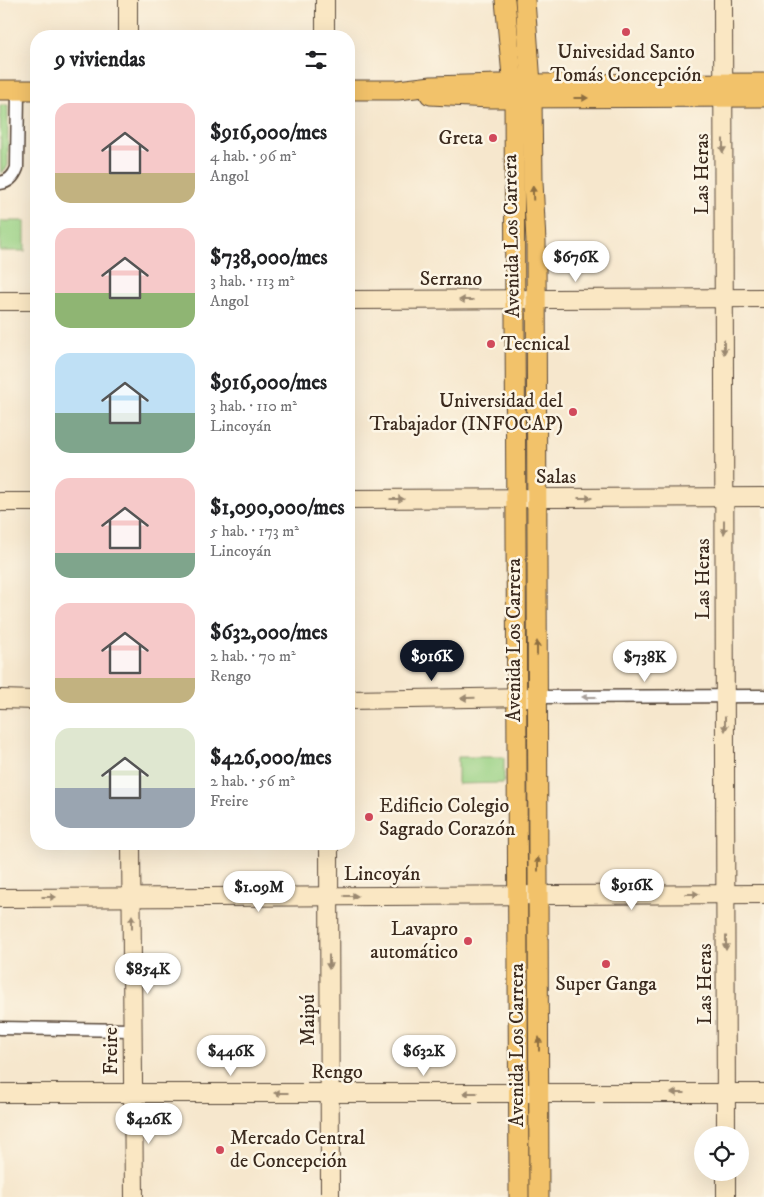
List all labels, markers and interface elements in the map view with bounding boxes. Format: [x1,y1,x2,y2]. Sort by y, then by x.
marker: Univesidad Santo Tomás Concepción [620,26,632,38]
place label: Univesidad Santo Tomás Concepción [550,40,702,88]
icon: filters [302,46,330,74]
text: 9 viviendas [55,47,145,73]
one-way arrow [573,94,589,102]
text: $916,000/mes [210,120,327,146]
icon: home [95,123,155,183]
place label: Greta [438,126,484,151]
marker: Greta [487,132,499,144]
street label: Las Heras [690,133,715,215]
one-way arrow [719,138,727,154]
text: 4 hab. · 96 m² [210,146,296,166]
street label: Avenida Los Carrera [498,153,526,318]
text: Angol [210,166,249,186]
one-way arrow [529,185,537,201]
pin: $676K [541,240,611,283]
text: $738,000/mes [210,245,328,271]
text: $676K [554,247,599,267]
icon: home [95,248,155,308]
street label: Serrano [420,267,482,292]
text: 3 hab. · 113 m² [210,271,294,291]
text: Angol [210,291,249,311]
one-way arrow [458,296,474,304]
place label: Tecnical [501,332,570,357]
marker: Tecnical [485,338,497,350]
one-way arrow [720,339,728,355]
text: $916,000/mes [210,370,327,396]
icon: home [95,373,155,433]
place label: Universidad del Trabajador (INFOCAP) [369,389,563,437]
text: 3 hab. · 110 m² [210,396,297,416]
marker: Universidad del Trabajador (INFOCAP) [567,406,579,418]
text: Lincoyán [210,416,271,436]
street label: Salas [536,465,576,490]
one-way arrow [578,494,594,502]
text: $1,090,000/mes [210,495,345,521]
one-way arrow [390,495,406,503]
icon: home [95,498,155,558]
one-way arrow [720,519,728,535]
text: 5 hab. · 173 m² [210,521,299,541]
street label: Las Heras [691,538,716,620]
text: Lincoyán [210,541,271,561]
street label: Avenida Los Carrera [502,558,527,722]
text: $632,000/mes [210,620,327,646]
icon: home [95,623,155,683]
pin: $916K [397,640,467,682]
one-way arrow [533,640,541,656]
pin: $738K [610,640,680,683]
text: 2 hab. · 70 m² [210,646,296,666]
text: $916K [411,646,453,666]
text: $738K [624,647,666,667]
text: Rengo [210,666,251,686]
one-way arrow [580,693,596,701]
one-way arrow [460,694,476,702]
one-way arrow [721,717,729,733]
text: $426,000/mes [210,745,331,771]
icon: home [95,748,155,808]
text: 2 hab. · 56 m² [210,771,295,791]
text: Freire [210,791,248,811]
place label: Edificio Colegio Sagrado Corazón [379,794,516,842]
marker: Edificio Colegio Sagrado Corazón [363,811,375,823]
one-way arrow [534,856,542,872]
street label: Lincoyán [344,862,421,887]
pin: $916K [597,868,667,911]
pin: $1.09M [218,870,300,913]
text: $916K [611,875,653,895]
text: $1.09M [234,877,284,897]
one-way arrow [685,890,701,898]
one-way arrow [343,892,359,900]
one-way arrow [41,893,57,901]
one-way arrow [128,914,136,930]
place label: Lavapro automático [370,917,458,965]
marker: Lavapro automático [462,935,474,947]
one-way arrow [722,935,730,951]
street label: Las Heras [693,943,718,1025]
pin: $854K [113,952,183,995]
one-way arrow [325,955,333,971]
marker: Super Ganga [600,958,612,970]
text: $854K [126,959,170,979]
street label: Avenida Los Carrera [505,963,530,1127]
place label: Super Ganga [555,972,657,997]
street label: Maipú [296,994,321,1046]
street label: Freire [99,1027,124,1075]
pin: $446K [196,1034,266,1077]
pin: $632K [389,1034,459,1077]
one-way arrow [535,1036,543,1052]
text: $446K [208,1041,254,1061]
text: $632K [403,1041,445,1061]
street label: Rengo [311,1060,363,1085]
one-way arrow [273,1089,289,1097]
one-way arrow [462,1089,478,1097]
one-way arrow [669,1089,685,1097]
pin: $426K [114,1102,184,1145]
text: $426K [126,1109,172,1129]
place label: Mercado Central de Concepción [230,1126,365,1174]
map controls [694,1126,749,1181]
button: locate [694,1126,749,1181]
marker: Mercado Central de Concepción [214,1144,226,1156]

